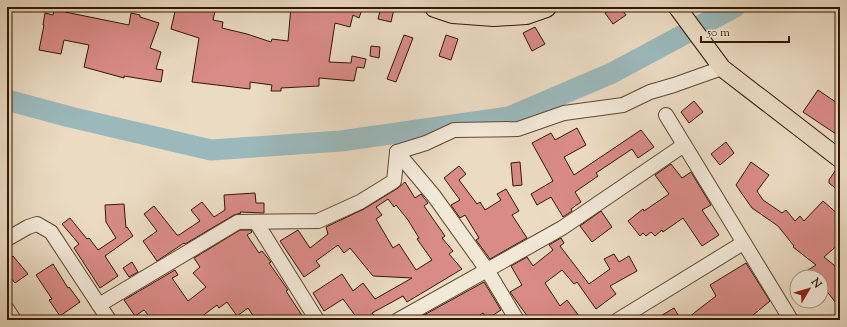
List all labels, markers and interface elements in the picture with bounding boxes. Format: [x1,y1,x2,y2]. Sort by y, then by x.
scale bar [701,18,789,44]
text: 50 m [706,24,730,42]
north arrow [789,269,829,309]
text: N [806,274,825,292]

